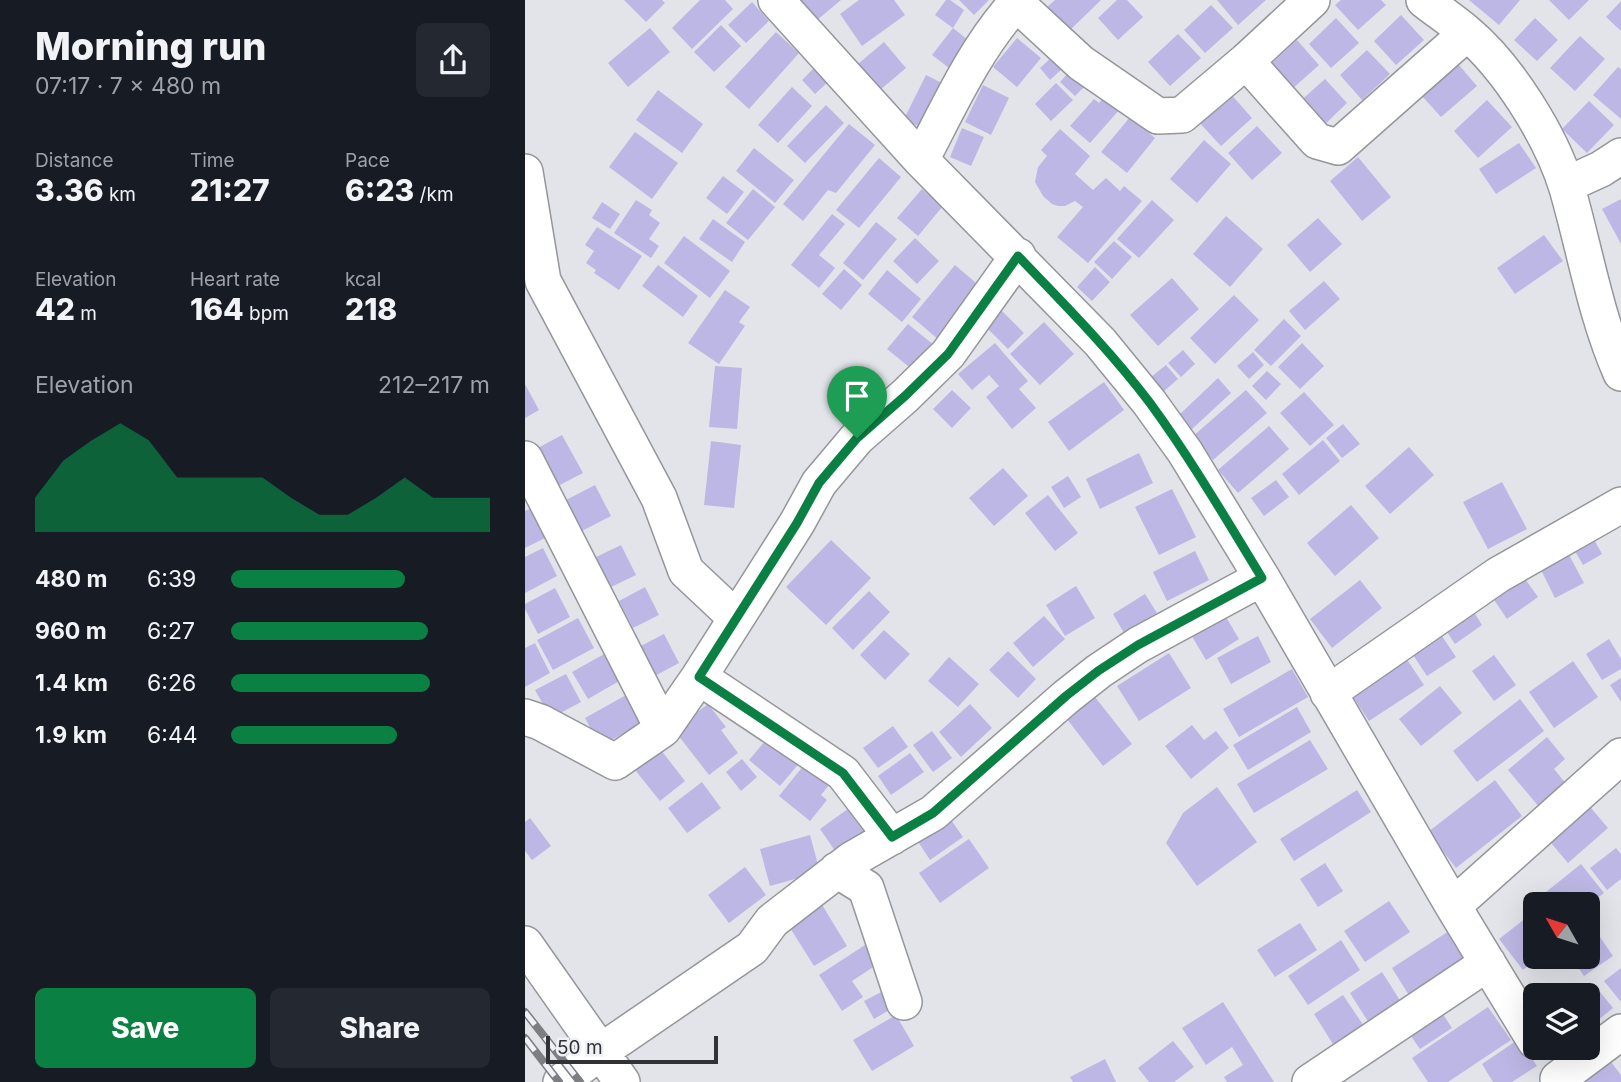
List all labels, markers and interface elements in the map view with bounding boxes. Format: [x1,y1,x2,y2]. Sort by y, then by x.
text: Morning run [35,23,266,69]
button: share [416,23,490,97]
text: 07:17 · 7 × 480 m [35,72,221,100]
text: Distance [35,149,113,172]
text: Time [190,149,235,172]
text: Pace [345,149,390,172]
text: 3.36 [35,172,104,208]
text: 21:27 [190,172,270,208]
text: 6:23 [345,172,414,208]
text: km [104,183,136,206]
text: /km [414,183,454,206]
text: Elevation [35,268,116,291]
text: Heart rate [190,268,280,291]
text: kcal [345,268,381,291]
text: 42 [35,291,75,327]
text: 164 [190,291,244,327]
text: 218 [345,291,397,327]
text: m [75,302,97,325]
text: bpm [244,302,289,325]
pin [827,366,887,438]
text: Elevation [35,371,134,399]
text: 212–217 m [378,371,490,399]
icon: arrive [838,377,876,415]
text: 480 m [35,565,107,593]
text: 6:39 [147,565,196,593]
text: 960 m [35,617,107,645]
text: 6:27 [147,617,195,645]
text: 1.4 km [35,669,108,697]
text: 6:26 [147,669,196,697]
text: 1.9 km [35,721,107,749]
text: 6:44 [147,721,198,749]
north arrow [1523,892,1599,970]
map controls [1523,892,1600,1060]
button: layers [1523,983,1600,1060]
button: Save [35,988,256,1068]
button: Share [270,988,490,1068]
scale bar [546,1033,717,1065]
text: 50 m [557,1036,603,1059]

